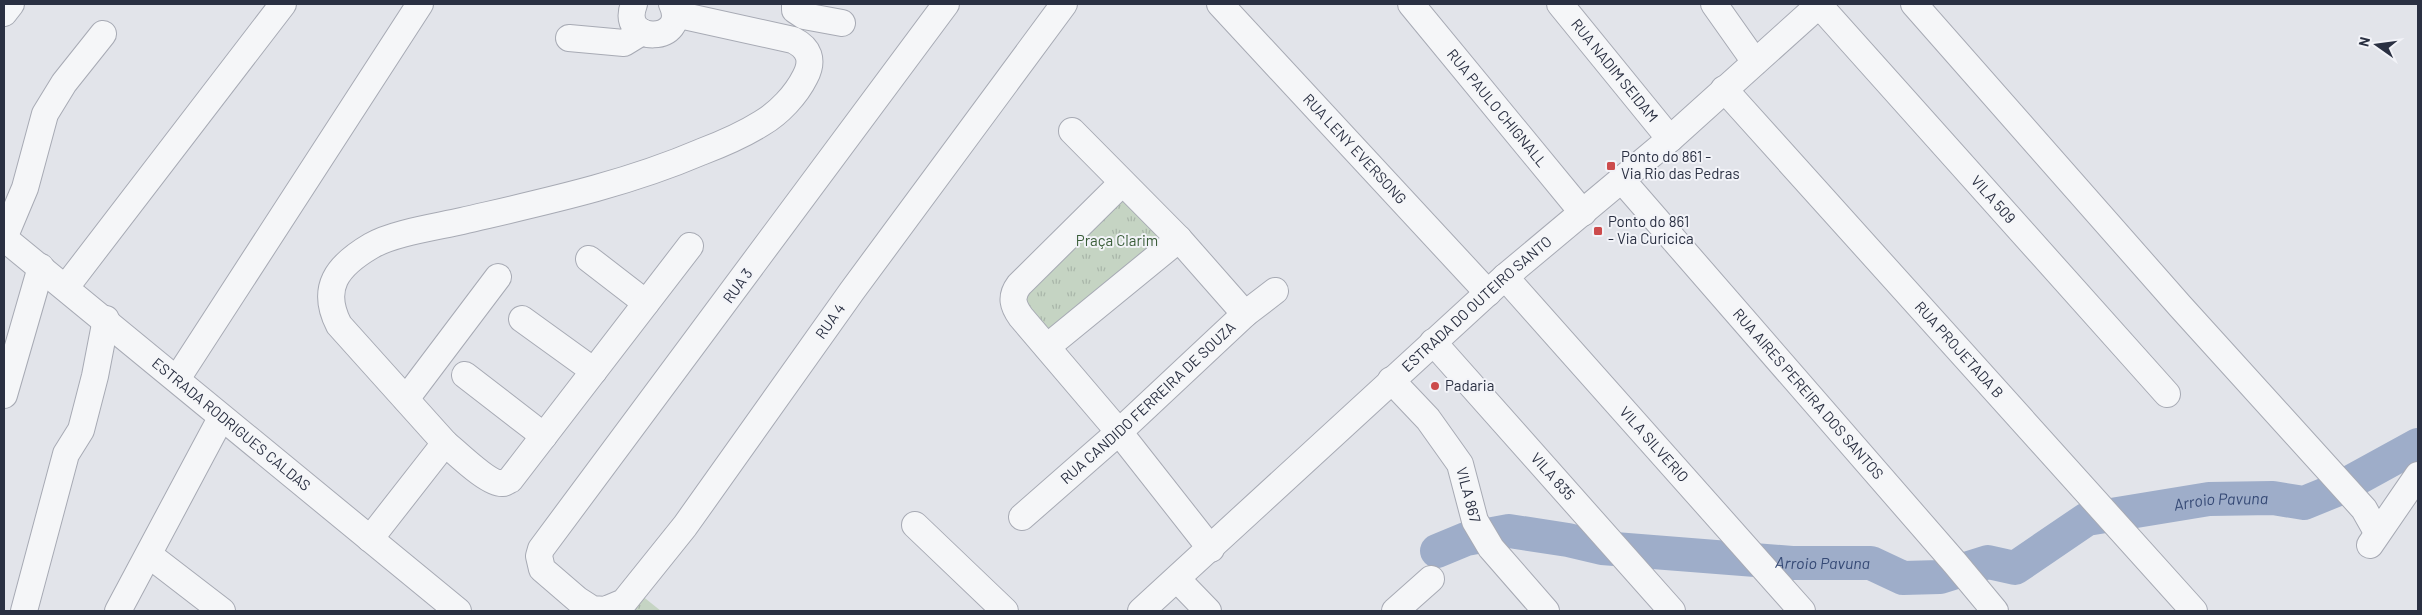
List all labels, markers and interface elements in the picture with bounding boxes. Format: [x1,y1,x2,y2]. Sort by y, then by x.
street label: RUA NADIM SEIDAM [1568,15,1662,125]
north arrow [2352,20,2402,70]
text: N [2355,35,2373,48]
street label: RUA PAULO CHIGNALL [1444,45,1551,170]
street label: RUA LENY EVERSONG [1300,90,1411,207]
place label: Ponto do 861 - Via Rio das Pedras [1621,147,1740,182]
marker: Ponto do 861 - Via Rio das Pedras [1605,160,1617,172]
street label: VILA 509 [1968,171,2020,226]
place label: Ponto do 861 - Via Curicica [1608,212,1694,247]
marker: Ponto do 861 - Via Curicica [1592,225,1604,237]
park label: Praça Clarim [1076,231,1158,249]
street label: ESTRADA DO OUTEIRO SANTO [1398,232,1555,375]
street label: RUA 3 [719,264,756,306]
street label: RUA PROJETADA B [1912,297,2008,401]
street label: RUA 4 [811,300,848,342]
street label: RUA AIRES PEREIRA DOS SANTOS [1730,304,1888,482]
street label: RUA CANDIDO FERREIRA DE SOUZA [1056,318,1239,487]
street label: ESTRADA RODRIGUES CALDAS [149,354,315,494]
place label: Padaria [1445,376,1494,394]
marker: Padaria [1429,380,1441,392]
street label: VILA SILVERIO [1616,402,1693,485]
street label: VILA 835 [1528,449,1579,503]
street label: VILA 867 [1453,465,1485,524]
water label: Arroio Pavuna [2172,488,2268,514]
water label: Arroio Pavuna [1775,552,1870,572]

